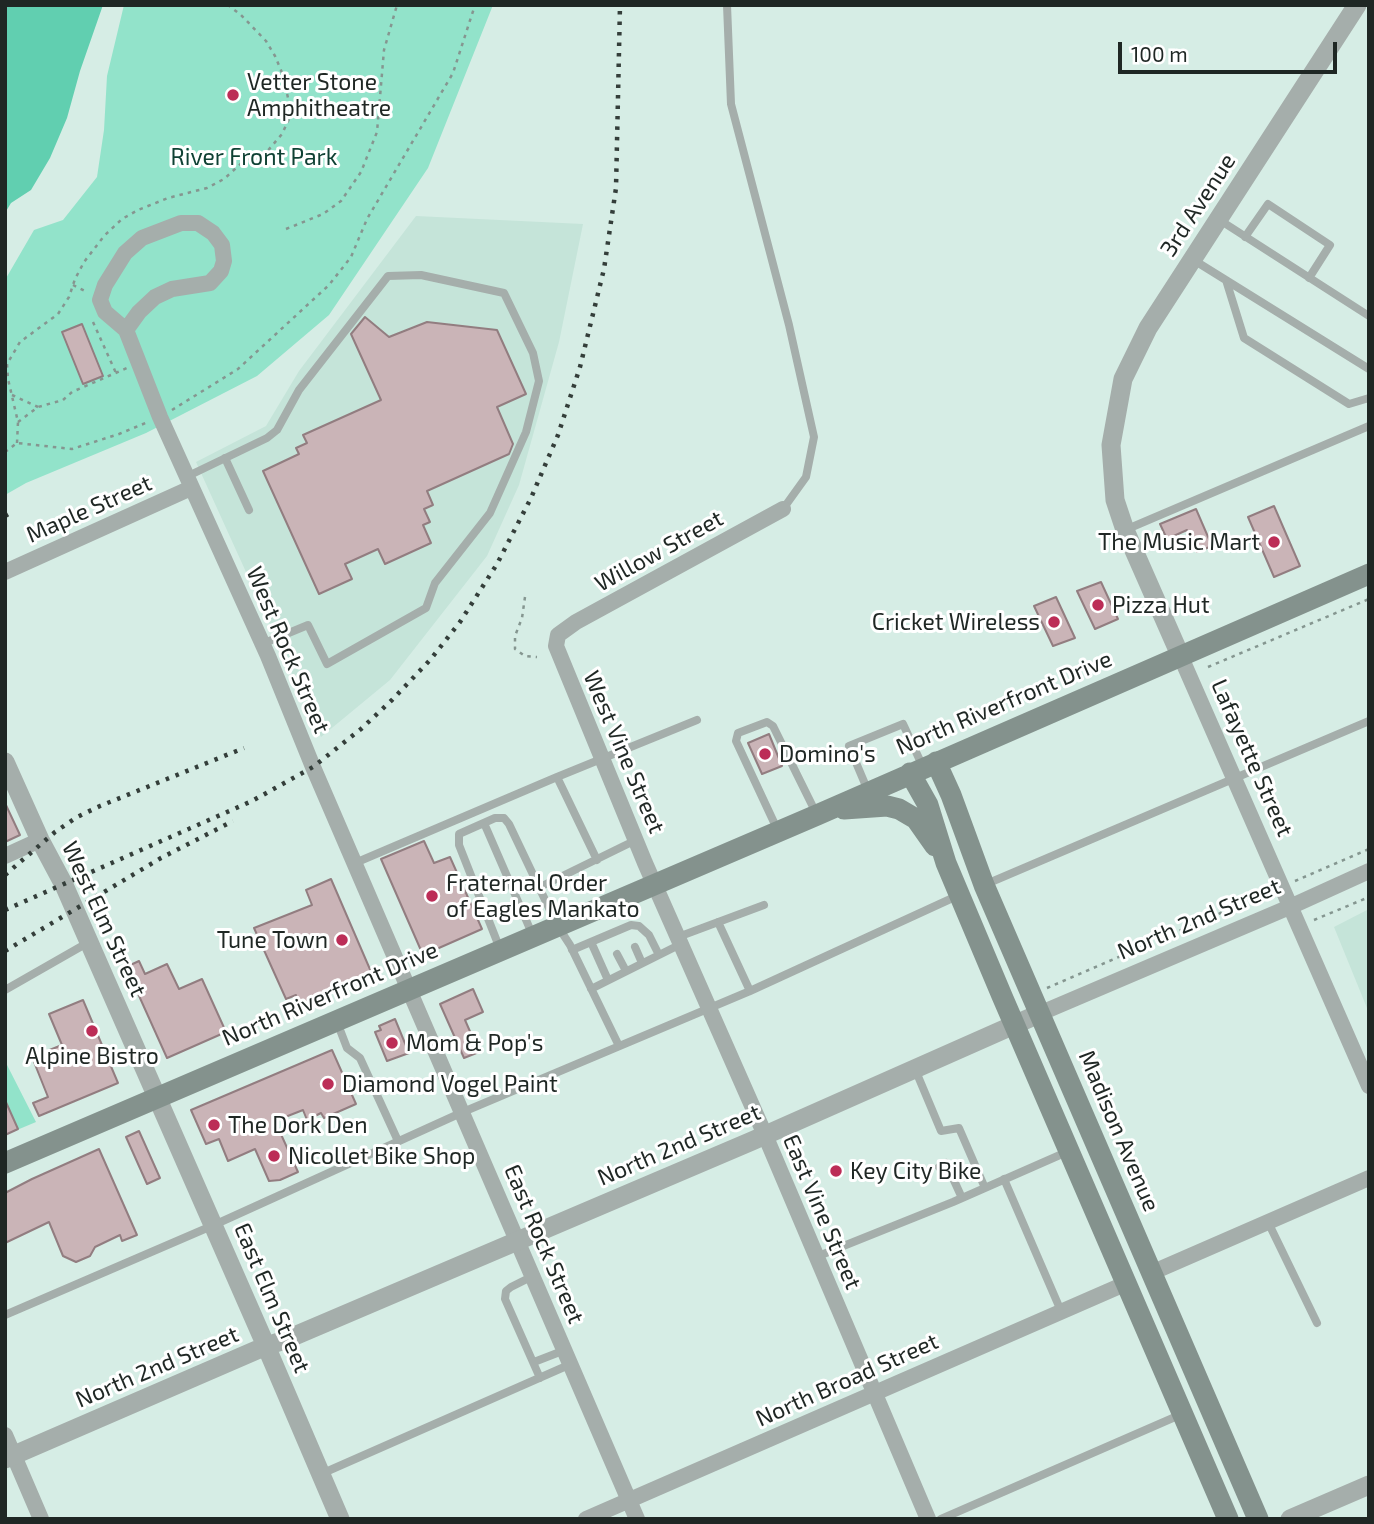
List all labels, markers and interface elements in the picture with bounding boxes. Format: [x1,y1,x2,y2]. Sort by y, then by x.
scale bar [1122,28,1341,72]
text: 100 m [1131,41,1188,66]
place label: Vetter Stone Amphitheatre [247,68,391,122]
marker: Vetter Stone Amphitheatre [225,87,241,103]
park label: River Front Park [171,143,337,171]
street label: 3rd Avenue [1155,148,1241,262]
street label: Maple Street [22,469,156,549]
street label: Willow Street [590,504,728,598]
place label: The Music Mart [1098,528,1260,556]
marker: The Music Mart [1266,534,1282,550]
street label: West Rock Street [240,562,336,738]
place label: Pizza Hut [1112,591,1210,619]
marker: Pizza Hut [1090,597,1106,613]
place label: Cricket Wireless [872,608,1040,636]
marker: Cricket Wireless [1046,614,1062,630]
street label: North Riverfront Drive [892,645,1116,761]
street label: West Vine Street [577,667,671,837]
street label: Lafayette Street [1205,675,1299,841]
place label: Domino's [779,740,876,768]
marker: Domino's [757,746,773,762]
street label: West Elm Street [56,837,152,1001]
place label: Fraternal Order of Eagles Mankato [446,869,640,923]
street label: North 2nd Street [1113,872,1285,966]
marker: Fraternal Order of Eagles Mankato [424,888,440,904]
place label: Tune Town [217,926,328,954]
marker: Tune Town [334,932,350,948]
street label: North Riverfront Drive [218,936,442,1052]
marker: Alpine Bistro [84,1023,100,1039]
place label: Mom & Pop's [406,1029,543,1057]
marker: Mom & Pop's [384,1035,400,1051]
place label: Alpine Bistro [25,1042,159,1070]
street label: Madison Avenue [1073,1046,1165,1216]
place label: Diamond Vogel Paint [342,1070,558,1098]
marker: Diamond Vogel Paint [320,1076,336,1092]
street label: North 2nd Street [593,1098,765,1192]
place label: The Dork Den [228,1111,368,1139]
marker: The Dork Den [206,1117,222,1133]
street label: East Vine Street [777,1130,867,1294]
place label: Nicollet Bike Shop [288,1142,475,1170]
marker: Nicollet Bike Shop [266,1148,282,1164]
place label: Key City Bike [850,1157,981,1185]
street label: East Rock Street [498,1160,590,1328]
marker: Key City Bike [828,1163,844,1179]
street label: East Elm Street [228,1219,316,1377]
street label: North 2nd Street [71,1320,243,1414]
street label: North Broad Street [751,1327,943,1433]

